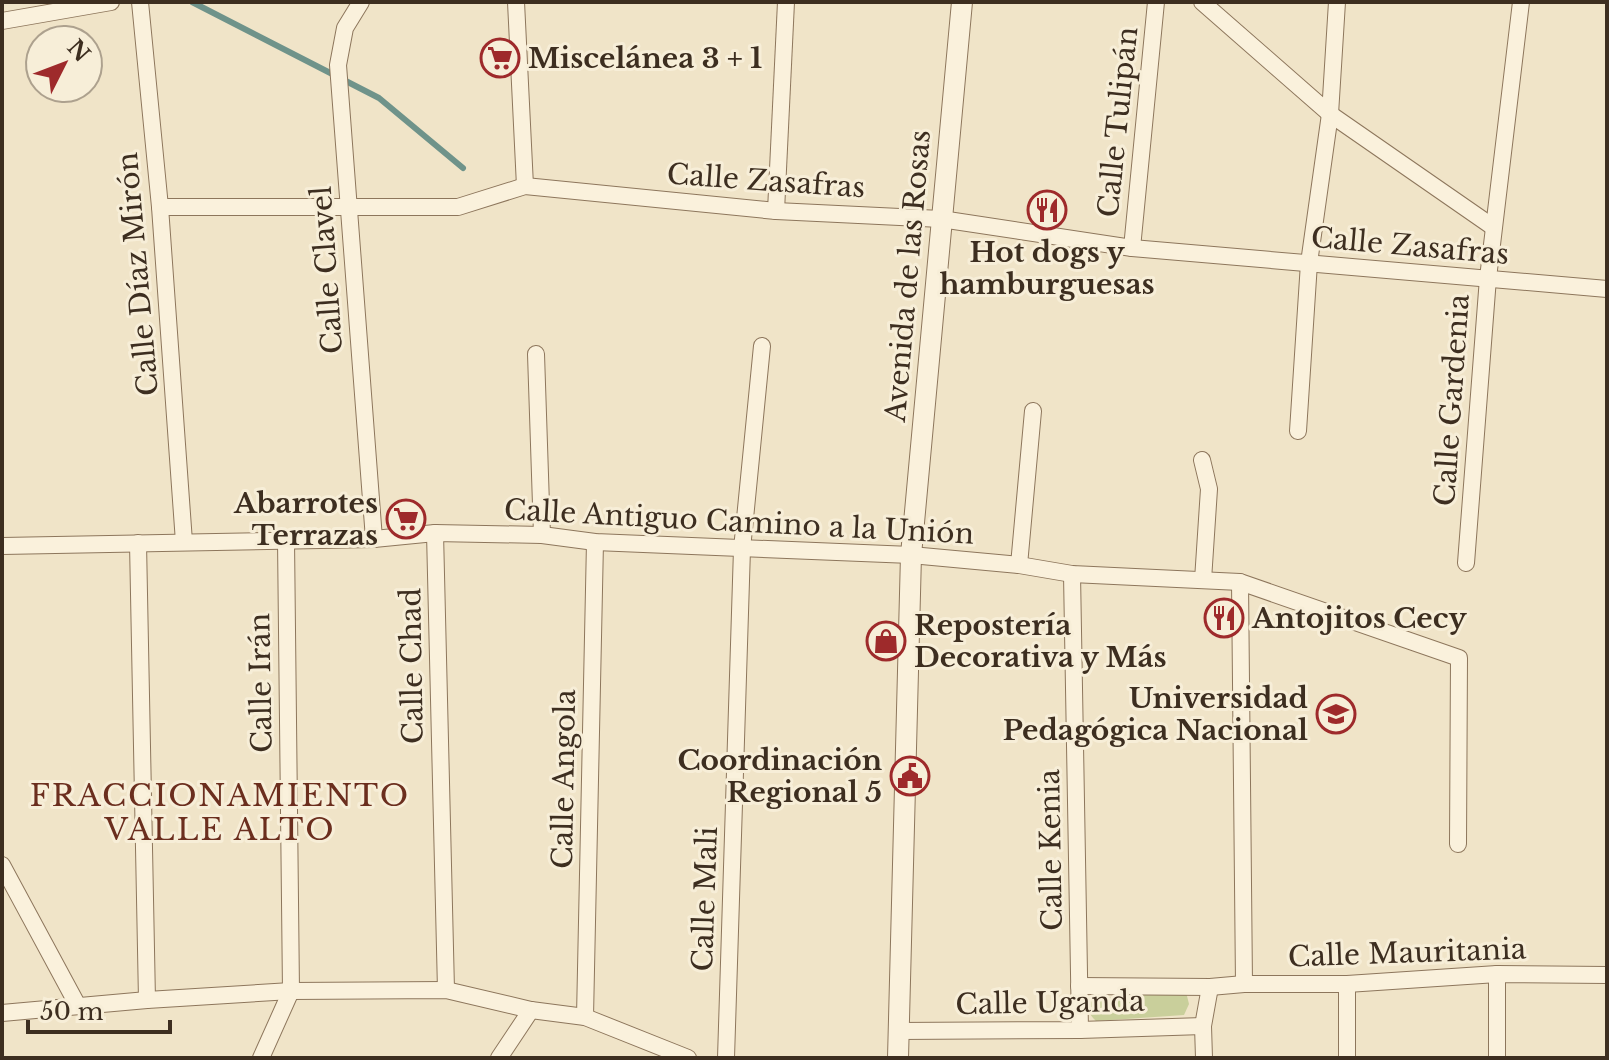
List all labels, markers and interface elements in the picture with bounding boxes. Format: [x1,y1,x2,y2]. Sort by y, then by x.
north arrow [24,24,104,104]
street label: Calle Tulipán [1091,25,1145,219]
text: N [62,34,96,68]
supermarket icon: Miscelánea 3 + 1 [479,37,521,79]
place label: Miscelánea 3 + 1 [528,41,762,76]
street label: Avenida de las Rosas [878,129,938,424]
street label: Calle Díaz Mirón [110,151,166,397]
street label: Calle Zasafras [666,157,866,205]
street label: Calle Clavel [304,185,350,355]
restaurant icon: Hot dogs y hamburguesas [1026,189,1068,231]
street label: Calle Zasafras [1310,220,1510,272]
place label: Hot dogs y hamburguesas [939,235,1155,302]
street label: Calle Gardenia [1427,292,1477,507]
place label: Abarrotes Terrazas [233,486,378,553]
street label: Calle Antiguo Camino a la Unión [503,492,975,552]
supermarket icon: Abarrotes Terrazas [385,498,427,540]
street label: Calle Chad [393,587,431,744]
restaurant icon: Antojitos Cecy [1203,597,1245,639]
place label: Antojitos Cecy [1251,601,1467,636]
place label: Repostería Decorativa y Más [914,608,1167,675]
street label: Calle Irán [242,613,280,753]
shop icon: Repostería Decorativa y Más [865,620,907,662]
place label: Universidad Pedagógica Nacional [1003,681,1308,748]
street label: Calle Angola [545,688,583,869]
school or university icon: Universidad Pedagógica Nacional [1315,693,1357,735]
place label: Coordinación Regional 5 [677,743,882,810]
public building icon: Coordinación Regional 5 [889,755,931,797]
street label: Calle Kenia [1032,768,1070,931]
district label: FRACCIONAMIENTO VALLE ALTO [30,777,410,848]
street label: Calle Mali [685,826,725,972]
street label: Calle Mauritania [1287,931,1527,975]
scale bar [28,984,170,1034]
street label: Calle Uganda [955,984,1145,1022]
text: 50 m [40,997,104,1026]

